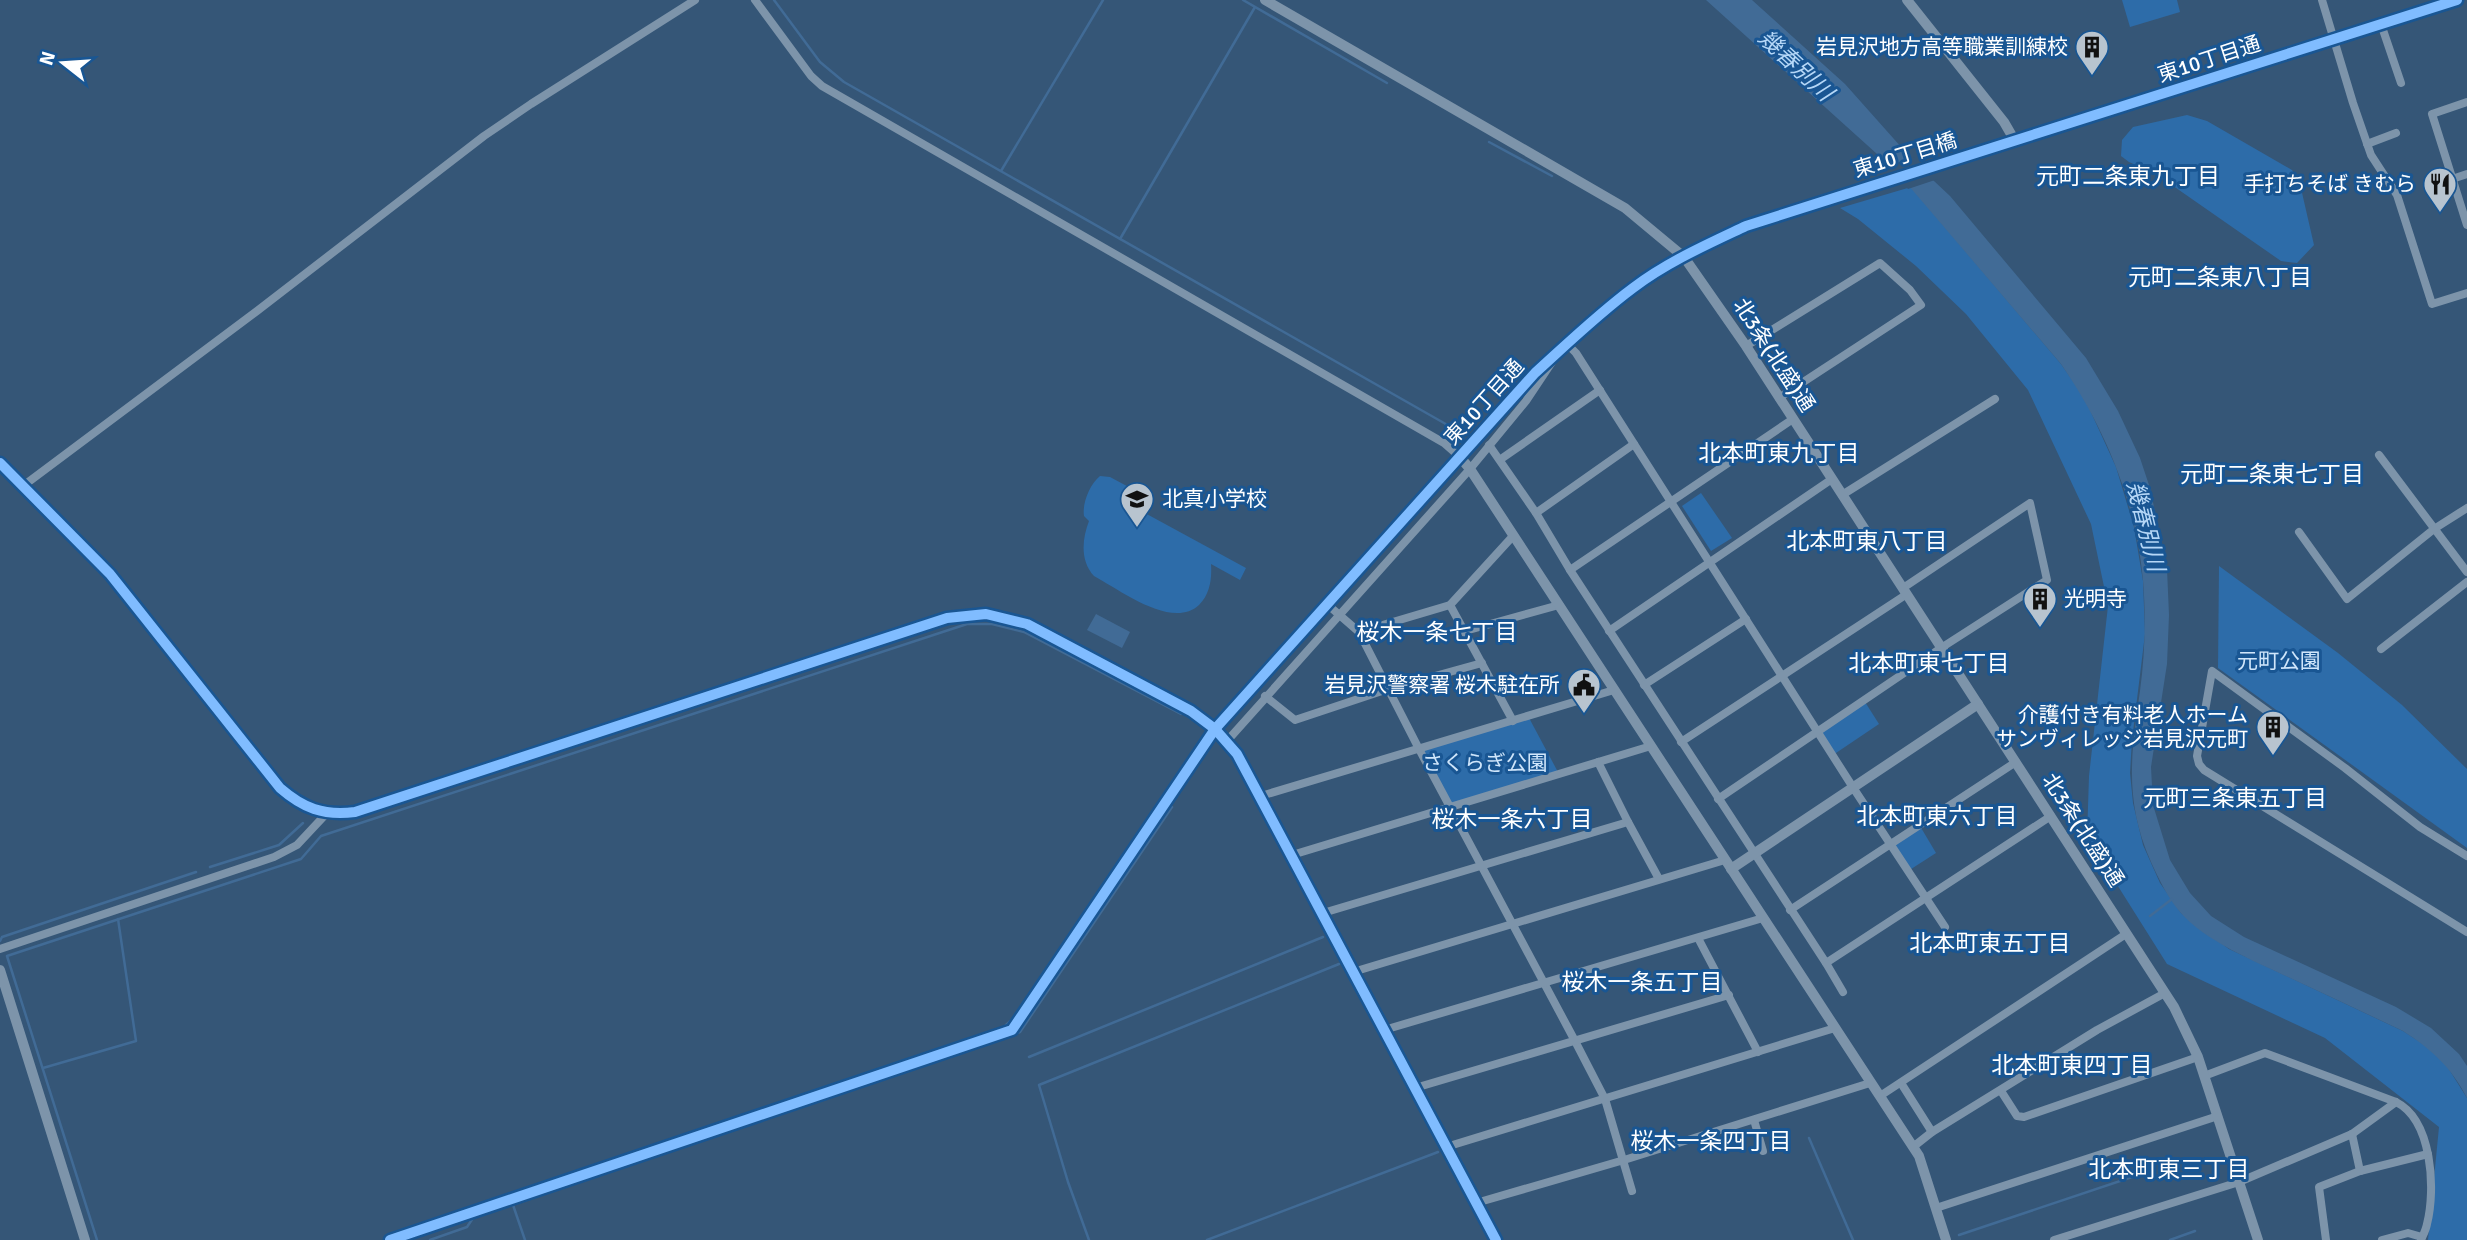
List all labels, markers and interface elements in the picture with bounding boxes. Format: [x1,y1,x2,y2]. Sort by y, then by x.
water label: 幾春別川 [1752,23,1841,109]
north arrow [28,28,98,98]
building icon: 岩見沢地方高等職業訓練校 [2073,28,2111,77]
street label: 東10丁目通 [2154,30,2264,88]
place label: 岩見沢地方高等職業訓練校 [1816,34,2068,60]
text: N [34,48,61,68]
street label: 東10丁目橋 [1850,127,1960,183]
district label: 元町二条東九丁目 [2036,162,2220,191]
restaurant icon: 手打ちそば きむら [2421,165,2459,214]
place label: 手打ちそば きむら [2243,171,2416,197]
district label: 元町二条東八丁目 [2128,263,2312,292]
street label: 北3条(北盛)通 [1728,293,1820,417]
street label: 東10丁目通 [1439,354,1529,450]
district label: 北本町東九丁目 [1699,439,1860,468]
district label: 元町二条東七丁目 [2180,460,2364,489]
water label: 幾春別川 [2120,478,2171,577]
school or university icon: 北真小学校 [1118,480,1156,529]
place label: 北真小学校 [1162,486,1267,512]
district label: 北本町東八丁目 [1787,527,1948,556]
building icon: 光明寺 [2021,580,2059,629]
place label: 光明寺 [2064,586,2127,612]
district label: 桜木一条七丁目 [1357,618,1518,647]
park label: 元町公園 [2237,648,2321,674]
district label: 北本町東七丁目 [1849,649,2010,678]
public building icon: 岩見沢警察署 桜木駐在所 [1565,666,1603,715]
place label: 岩見沢警察署 桜木駐在所 [1324,672,1560,698]
place label: 介護付き有料老人ホーム サンヴィレッジ岩見沢元町 [1996,702,2248,752]
building icon: 介護付き有料老人ホーム サンヴィレッジ岩見沢元町 [2254,708,2292,757]
park label: さくらぎ公園 [1422,750,1548,776]
street label: 北3条(北盛)通 [2037,768,2129,892]
district label: 元町三条東五丁目 [2143,784,2327,813]
district label: 北本町東六丁目 [1857,802,2018,831]
district label: 桜木一条六丁目 [1432,805,1593,834]
district label: 北本町東五丁目 [1910,929,2071,958]
district label: 桜木一条五丁目 [1562,968,1723,997]
district label: 北本町東四丁目 [1992,1051,2153,1080]
district label: 桜木一条四丁目 [1631,1127,1792,1156]
district label: 北本町東三丁目 [2089,1155,2250,1184]

